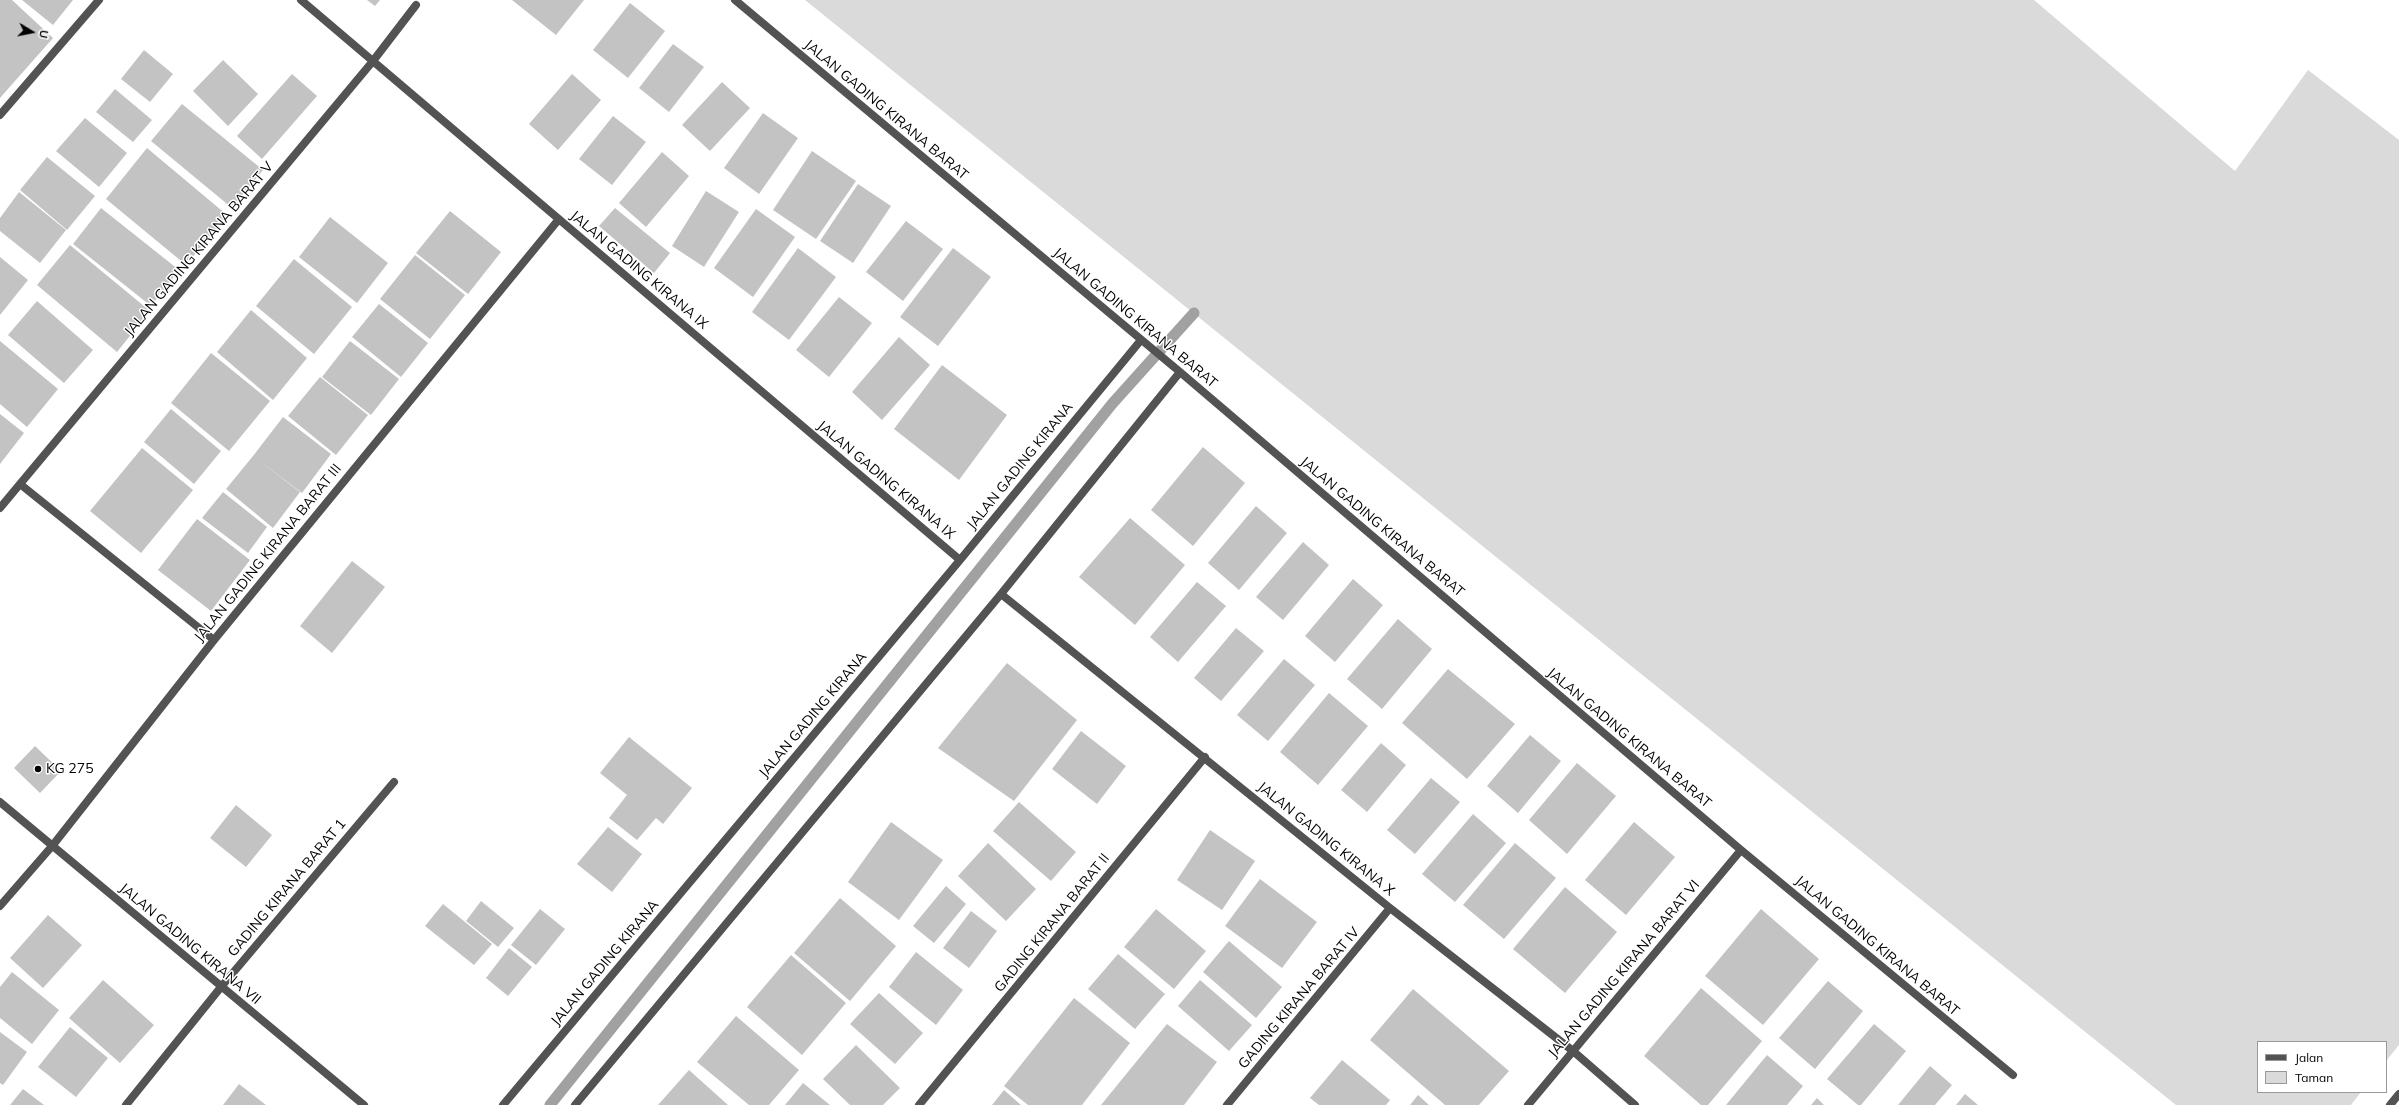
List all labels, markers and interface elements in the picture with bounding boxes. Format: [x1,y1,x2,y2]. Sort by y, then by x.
north arrow [12,12,52,52]
text: U [36,29,51,39]
street label: JALAN GADING KIRANA BARAT [800,36,972,184]
street label: JALAN GADING KIRANA BARAT V [121,158,277,340]
street label: JALAN GADING KIRANA IX [567,207,711,333]
street label: JALAN GADING KIRANA BARAT [1049,244,1221,392]
street label: JALAN GADING KIRANA [964,399,1076,533]
street label: JALAN GADING KIRANA IX [814,417,958,543]
street label: JALAN GADING KIRANA BARAT [1296,453,1468,601]
street label: JALAN GADING KIRANA BARAT III [191,461,345,645]
street label: JALAN GADING KIRANA [756,649,870,781]
street label: JALAN GADING KIRANA BARAT [1543,664,1715,812]
place label: KG 275 [46,761,94,777]
marker: KG 275 [33,764,43,774]
street label: JALAN GADING KIRANA X [1254,779,1398,899]
street label: GADING KIRANA BARAT 1 [224,816,350,960]
street label: GADING KIRANA BARAT II [991,850,1113,996]
street label: JALAN GADING KIRANA BARAT [1791,872,1963,1020]
street label: JALAN GADING KIRANA BARAT VI [1545,877,1703,1061]
street label: JALAN GADING KIRANA VII [116,880,264,1008]
street label: JALAN GADING KIRANA [548,897,662,1029]
street label: GADING KIRANA BARAT IV [1235,924,1363,1072]
legend [2257,1041,2387,1093]
text: Jalan [2295,1050,2323,1065]
text: Taman [2295,1070,2333,1085]

